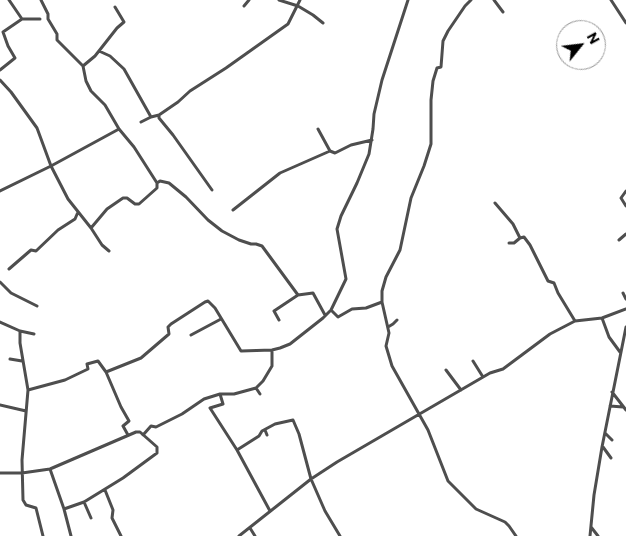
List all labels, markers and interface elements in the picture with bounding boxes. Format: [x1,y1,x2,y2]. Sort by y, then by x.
north arrow [556,20,606,70]
text: N [584,29,604,47]

